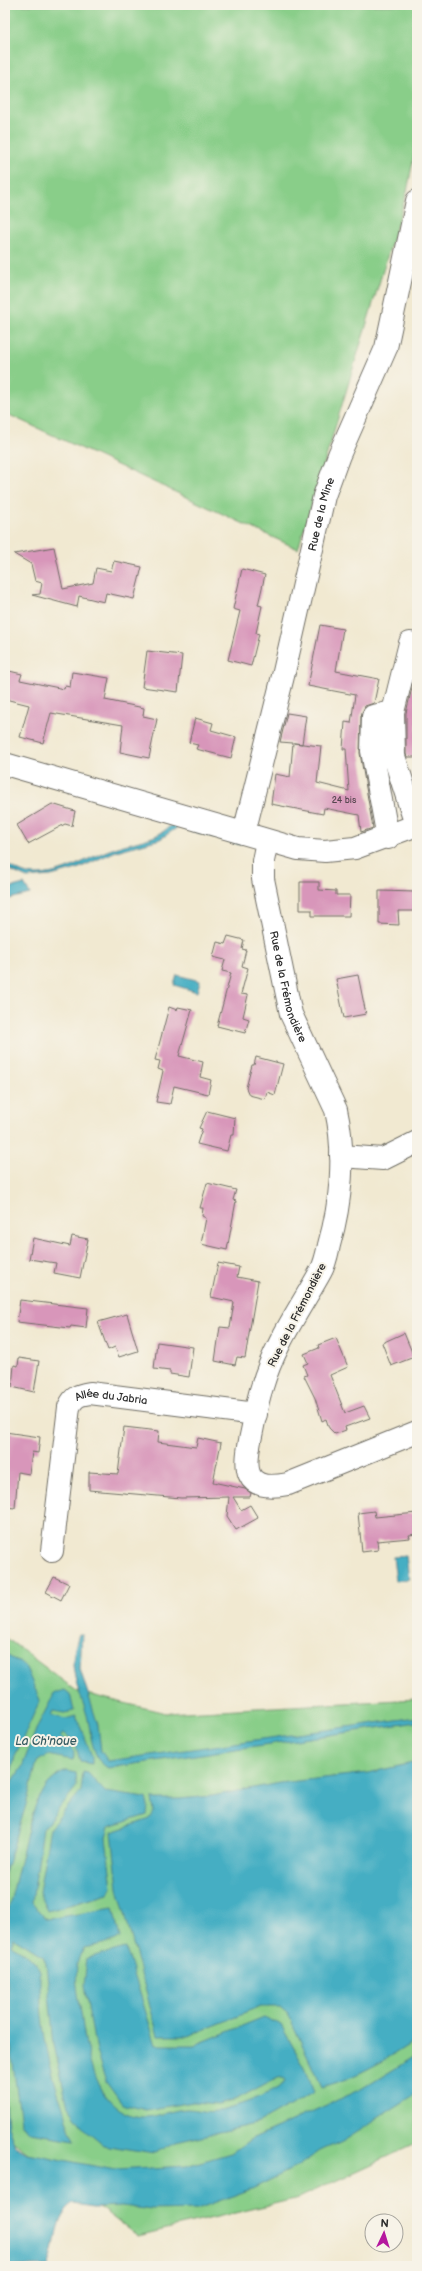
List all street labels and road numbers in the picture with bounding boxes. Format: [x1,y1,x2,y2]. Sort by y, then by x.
street label: Rue de la Mine [305,475,337,552]
street label: Rue de la Frémondière [267,930,310,1045]
street label: Rue de la Frémondière [265,1260,329,1369]
street label: Allée du Jabria [72,1386,148,1407]

